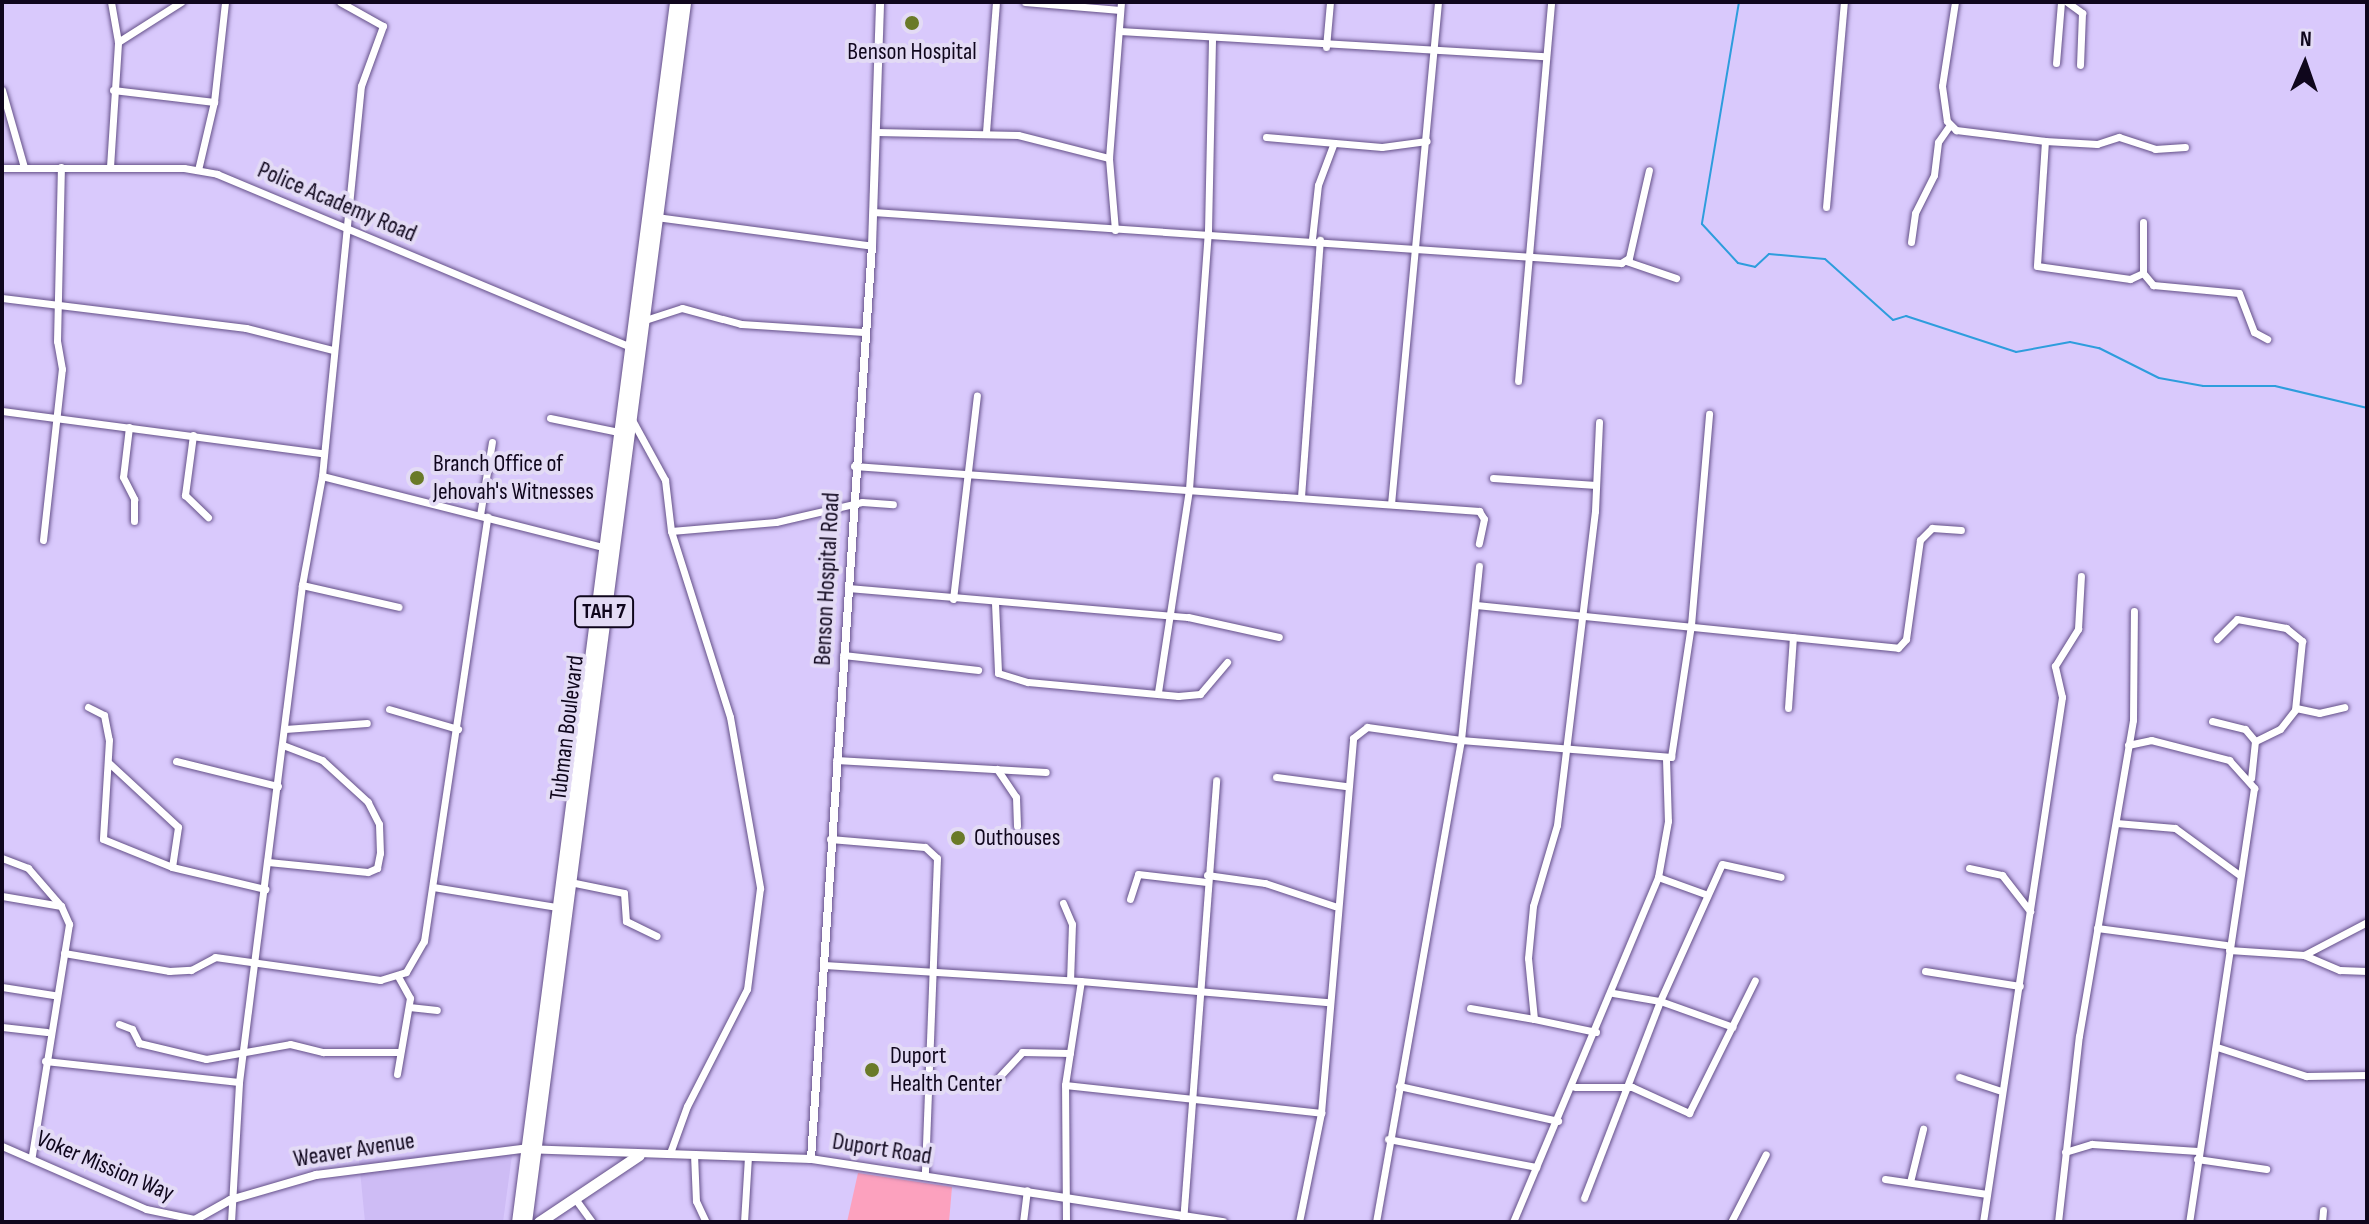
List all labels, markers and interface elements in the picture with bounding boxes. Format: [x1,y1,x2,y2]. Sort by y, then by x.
marker: Benson Hospital [901,12,923,34]
north arrow [2265,24,2345,104]
text: N [2300,26,2312,53]
place label: Benson Hospital [847,38,977,66]
street label: Police Academy Road [253,156,421,248]
place label: Branch Office of Jehovah's Witnesses [433,450,594,506]
marker: Branch Office of Jehovah's Witnesses [408,469,426,487]
street label: Benson Hospital Road [808,492,846,666]
road number: TAH 7 [574,594,634,630]
street label: Tubman Boulevard [544,654,590,802]
place label: Outhouses [974,824,1060,852]
marker: Outhouses [949,829,967,847]
place label: Duport Health Center [890,1042,1002,1098]
marker: Duport Health Center [861,1059,883,1081]
street label: Voker Mission Way [32,1124,178,1208]
street label: Weaver Avenue [291,1126,417,1174]
street label: Duport Road [830,1127,934,1171]

